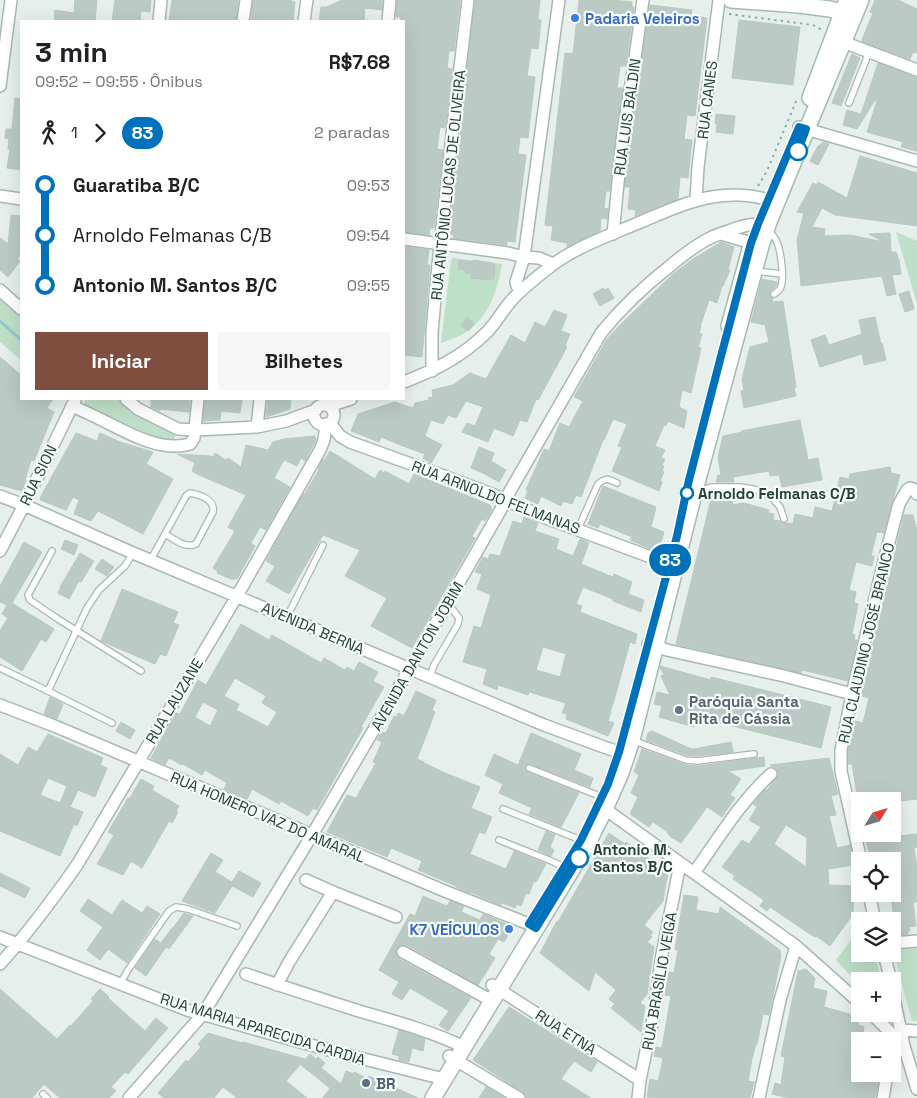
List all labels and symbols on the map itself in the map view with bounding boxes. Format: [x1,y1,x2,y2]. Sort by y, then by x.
place label: Padaria Veleiros [585,9,700,28]
marker: Padaria Veleiros [569,12,581,24]
street label: RUA LUIS BALDIN [609,57,645,177]
street label: RUA CANES [693,60,721,140]
street label: RUA ANTÔNIO LUCAS DE OLIVEIRA [426,68,470,301]
unlabelled marker [788,141,808,161]
street label: RUA SION [15,442,61,508]
street label: RUA ARNOLDO FELMANAS [409,456,583,538]
place label: Arnoldo Felmanas C/B [698,484,855,503]
marker: Arnoldo Felmanas C/B [680,486,694,500]
street label: RUA CLAUDINO JOSÉ BRANCO [834,541,898,745]
line badge: 83 [648,544,692,576]
street label: AVENIDA DANTON JOBIM [366,578,468,734]
street label: AVENIDA BERNA [259,598,368,658]
street label: RUA LAUZANE [141,655,207,747]
place label: Paróquia Santa Rita de Cássia [689,692,799,728]
marker: Paróquia Santa Rita de Cássia [673,704,685,716]
street label: RUA HOMERO VAZ DO AMARAL [168,767,368,867]
north arrow [851,792,901,842]
place label: Antonio M. Santos B/C [593,840,673,876]
marker: Antonio M. Santos B/C [569,848,589,868]
street label: RUA BRASÍLIO VEIGA [637,910,681,1052]
place label: K7 VEÍCULOS [409,920,499,939]
marker: K7 VEÍCULOS [503,923,515,935]
street label: RUA MARIA APARECIDA CARDIA [158,989,368,1069]
street label: RUA ETNA [532,1005,601,1059]
place label: BR [376,1074,395,1093]
marker: BR [360,1077,372,1089]

